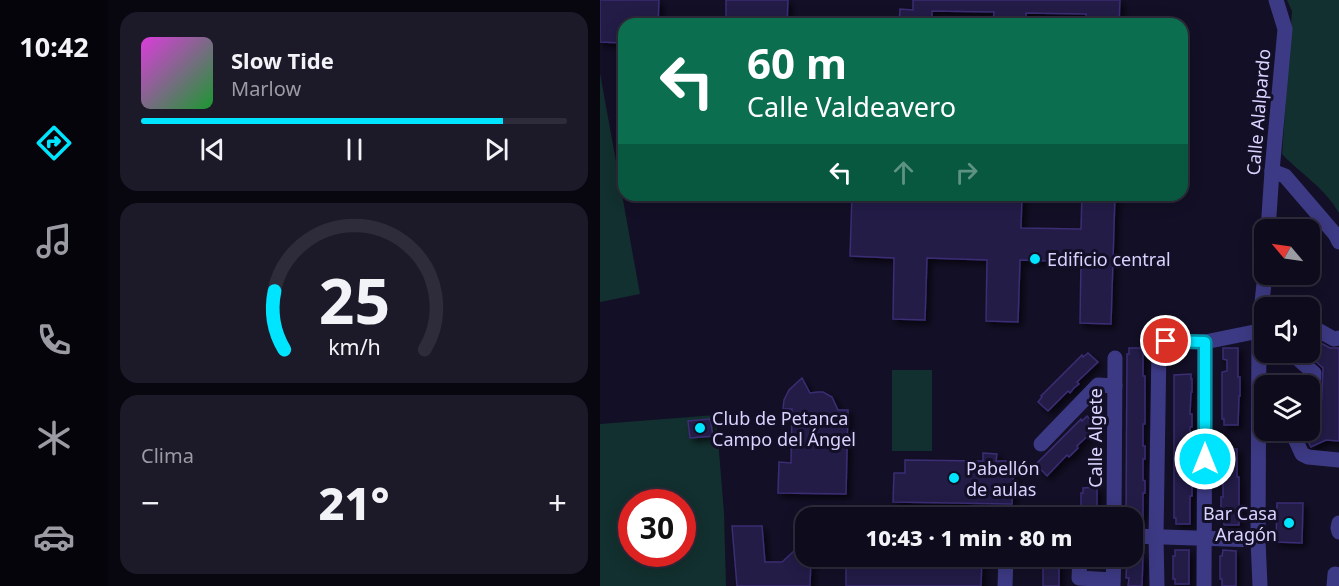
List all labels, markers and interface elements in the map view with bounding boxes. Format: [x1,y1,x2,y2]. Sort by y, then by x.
text: 10:42 [19,28,89,65]
text: 60 m [747,34,847,91]
icon: left [648,42,726,120]
text: Slow Tide [231,45,334,75]
street label: Calle Alalpardo [1241,48,1275,176]
text: Marlow [231,75,301,102]
text: Calle Valdeavero [747,88,956,125]
icon: directions [33,122,75,164]
icon: previous [196,133,229,166]
icon: pause [338,133,371,166]
icon: next [480,133,513,166]
icon: left [824,156,857,189]
icon: ahead [887,156,920,189]
icon: right [950,156,983,189]
north arrow [1254,219,1320,285]
map controls [1254,219,1320,441]
icon: music [33,220,75,262]
place label: Edificio central [1047,247,1171,271]
marker: Edificio central [1028,252,1042,266]
text: 25 [318,257,390,342]
button: sound [1254,297,1320,363]
pin [1140,315,1191,366]
icon: phone [33,319,75,361]
icon: arrive [1149,324,1182,357]
text: km/h [328,332,380,361]
button: layers [1254,375,1320,441]
street label: Calle Algete [1083,388,1107,488]
place label: Club de Petanca Campo del Ángel [712,406,856,451]
icon: climate [33,417,75,459]
marker: Club de Petanca Campo del Ángel [693,421,707,435]
position arrow [1173,427,1237,491]
text: Clima [141,442,194,469]
place label: Pabellón de aulas [966,456,1040,501]
marker: Pabellón de aulas [947,471,961,485]
text: 21° [318,472,390,533]
text: − [141,480,160,525]
text: + [548,480,567,525]
speed limit sign: 30 [618,489,696,567]
place label: Bar Casa Aragón [1203,501,1277,546]
icon: car [33,516,75,558]
marker: Bar Casa Aragón [1282,516,1296,530]
text: 10:43 · 1 min · 80 m [866,522,1072,552]

